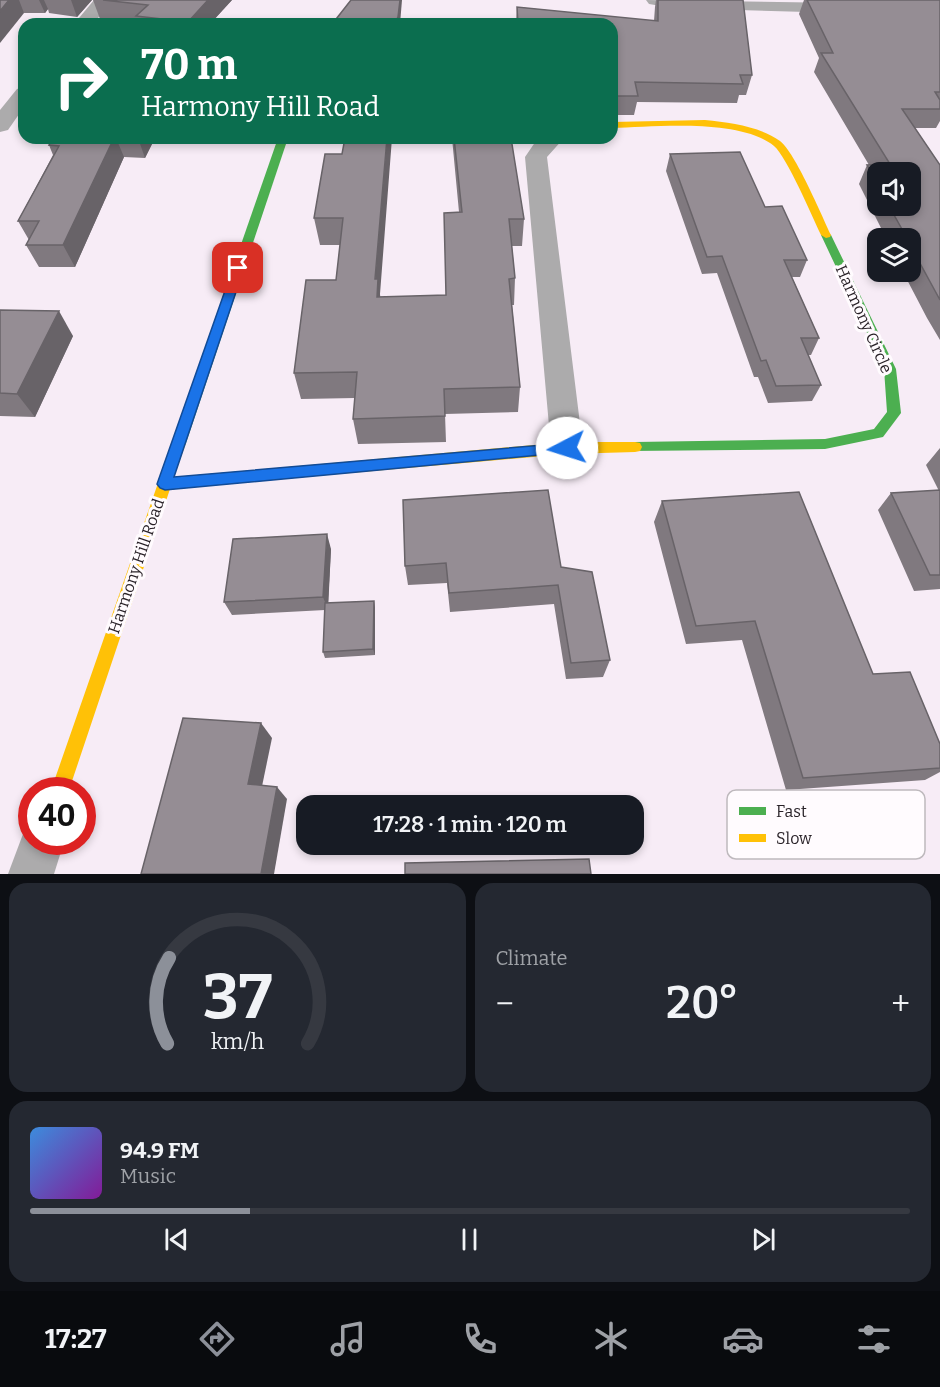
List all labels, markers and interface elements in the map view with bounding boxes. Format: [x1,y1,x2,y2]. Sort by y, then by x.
text: 70 m [141,40,237,90]
icon: right [42,42,120,120]
text: Harmony Hill Road [141,91,380,123]
map controls [867,162,921,282]
button: sound [867,162,921,216]
button: layers [867,228,921,282]
pin [212,242,263,293]
icon: arrive [221,251,254,284]
street label: Harmony Circle [832,262,896,376]
position arrow [535,416,599,480]
street label: Harmony Hill Road [104,496,168,636]
speed limit sign: 40 [18,777,96,855]
legend [727,790,925,859]
text: Fast [776,802,807,821]
text: 17:28 · 1 min · 120 m [373,811,567,838]
text: Slow [776,829,812,848]
text: Climate [496,946,567,970]
text: 37 [202,960,272,1035]
text: 20° [666,976,739,1030]
text: − [496,984,514,1024]
text: + [891,984,910,1024]
text: km/h [211,1030,264,1056]
text: 94.9 FM [120,1137,199,1164]
text: Music [120,1164,176,1188]
icon: previous [160,1223,193,1256]
icon: pause [453,1223,486,1256]
icon: next [747,1223,780,1256]
icon: directions [196,1318,238,1360]
icon: music [327,1318,369,1360]
icon: phone [459,1318,501,1360]
icon: climate [590,1318,632,1360]
icon: car [722,1318,764,1360]
icon: filters [853,1318,895,1360]
text: 17:27 [45,1323,107,1355]

